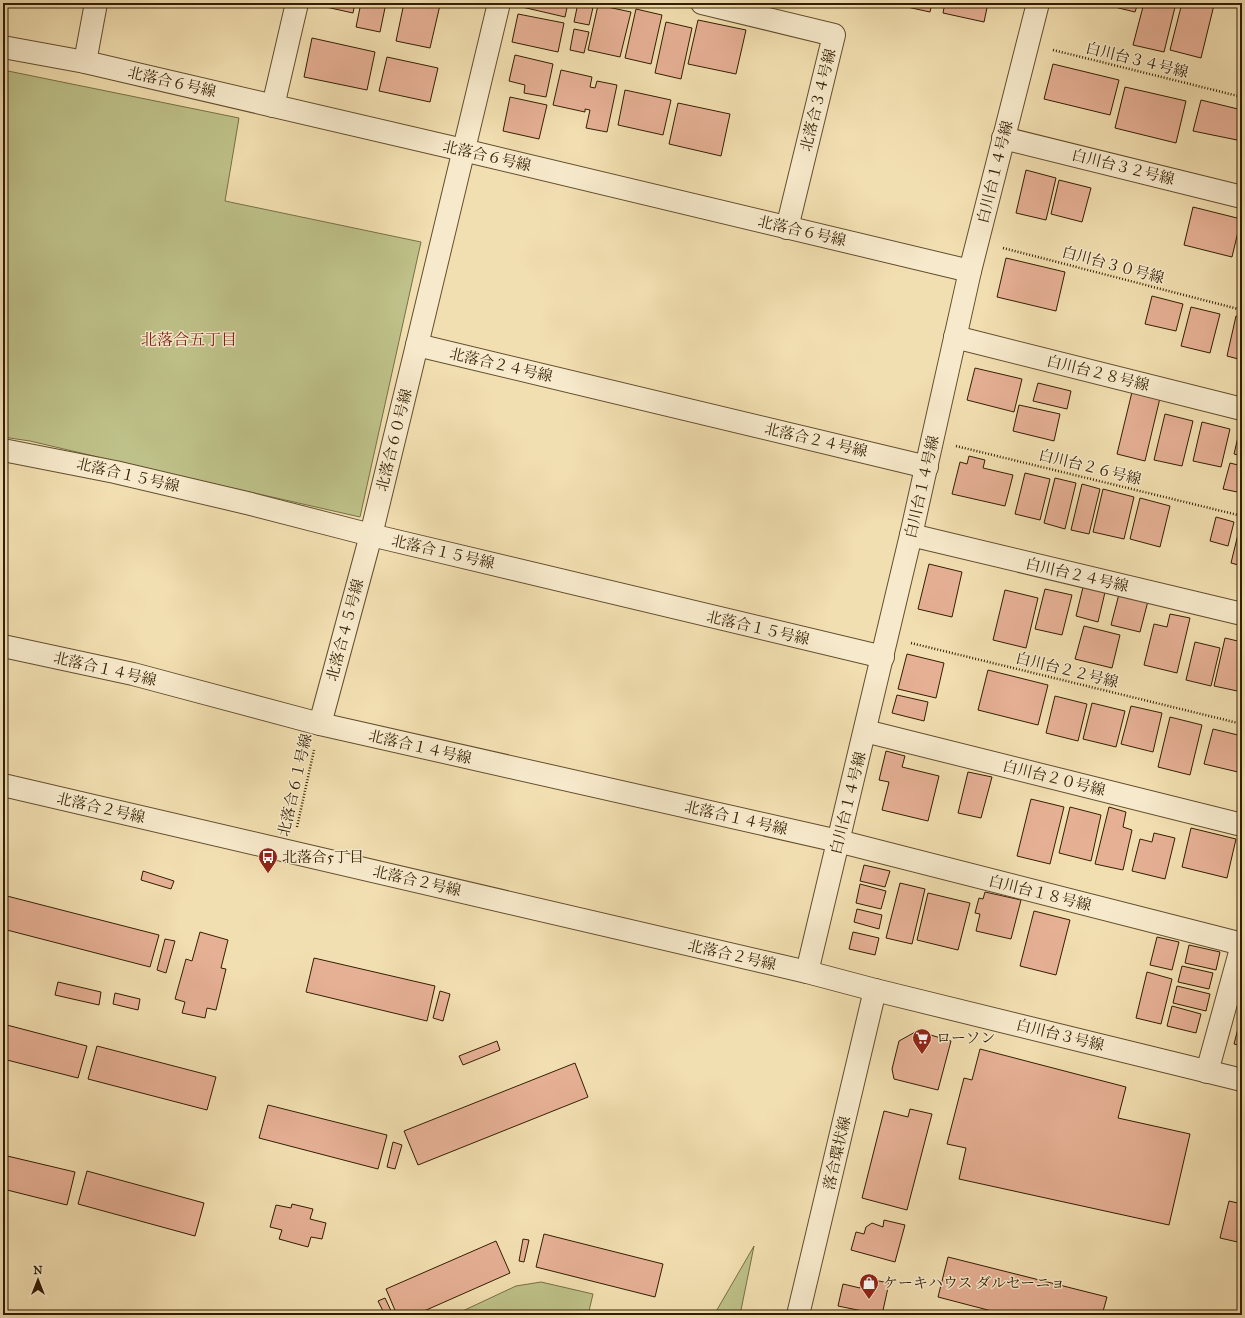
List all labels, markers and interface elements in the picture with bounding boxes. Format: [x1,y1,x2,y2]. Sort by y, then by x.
street label: 白川台３４号線 [1084,39,1190,81]
street label: 北落合３４号線 [797,47,839,153]
street label: 北落合６号線 [126,63,218,101]
street label: 白川台１４号線 [974,119,1016,225]
street label: 北落合６号線 [441,137,533,175]
street label: 白川台３２号線 [1070,146,1176,188]
street label: 北落合６号線 [756,212,848,250]
street label: 白川台３０号線 [1060,243,1166,287]
district label: 北落合五丁目 [141,330,237,349]
street label: 北落合２４号線 [448,344,554,386]
street label: 白川台２８号線 [1045,352,1151,394]
street label: 北落合６０号線 [373,387,415,493]
street label: 北落合２４号線 [763,419,869,461]
street label: 白川台１４号線 [901,434,943,540]
street label: 白川台２６号線 [1037,446,1143,488]
street label: 北落合１５号線 [75,454,181,496]
street label: 北落合１５号線 [390,531,496,573]
street label: 白川台２４号線 [1024,554,1130,596]
street label: 北落合４５号線 [323,577,367,683]
street label: 北落合１５号線 [705,607,811,649]
street label: 北落合１４号線 [52,648,158,690]
street label: 白川台２２号線 [1014,649,1120,691]
street label: 北落合１４号線 [367,726,473,768]
street label: 北落合６１号線 [274,732,316,838]
street label: 白川台１４号線 [827,750,869,856]
street label: 白川台２０号線 [1001,757,1107,799]
street label: 北落合２号線 [55,789,147,827]
street label: 北落合１４号線 [683,797,789,839]
bus stop icon: 北落合5丁目 [257,846,279,874]
place label: 北落合5丁目 [282,848,364,866]
street label: 北落合２号線 [371,862,463,900]
street label: 白川台１８号線 [987,872,1093,914]
street label: 北落合２号線 [686,936,778,974]
street label: 白川台３号線 [1014,1015,1106,1055]
supermarket icon: ローソン [911,1027,933,1055]
place label: ローソン [936,1029,995,1047]
street label: 落合環状線 [820,1114,854,1192]
north arrow [18,1260,58,1300]
text: N [33,1264,43,1277]
shop icon: ケーキハウス ダルセーニョ [858,1272,880,1300]
place label: ケーキハウス ダルセーニョ [883,1274,1065,1292]

